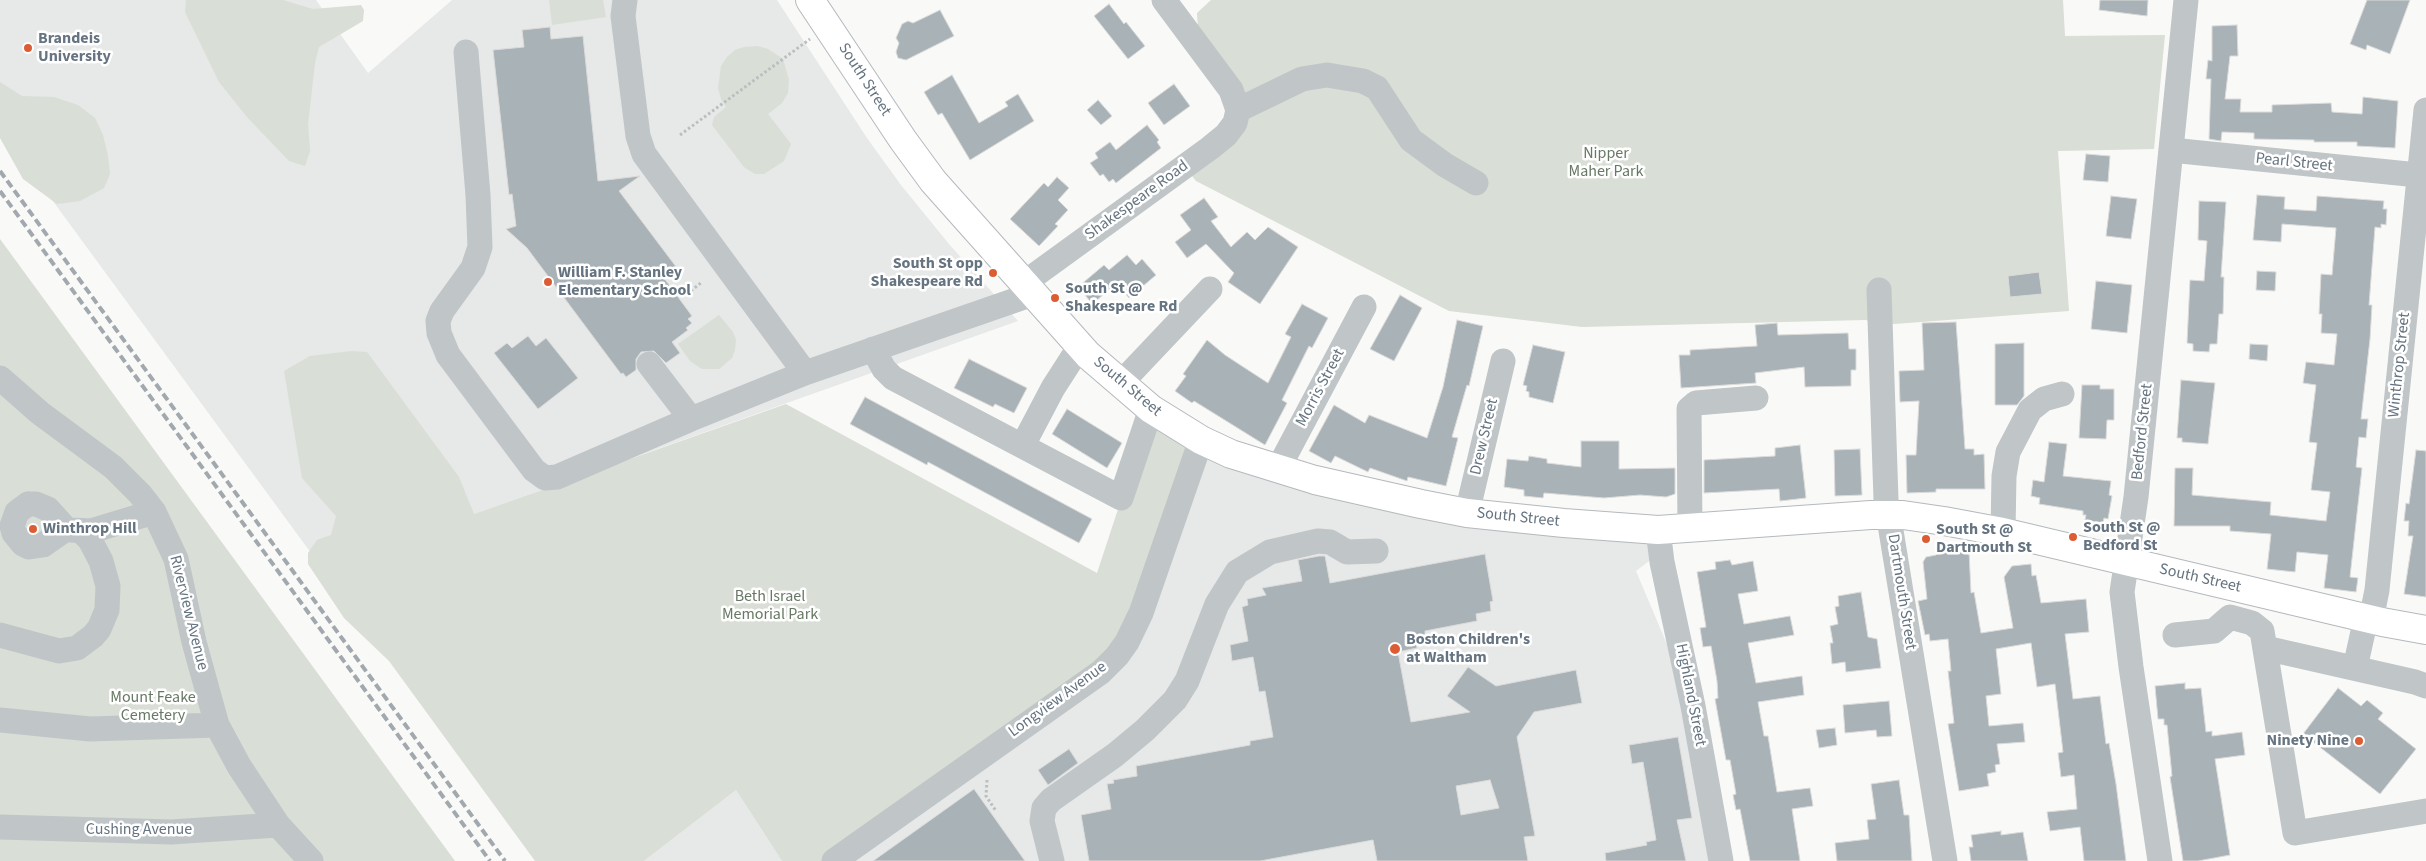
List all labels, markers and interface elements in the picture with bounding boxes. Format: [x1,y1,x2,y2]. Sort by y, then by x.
place label: Brandeis University [38,29,111,67]
street label: South Street [833,40,895,120]
marker: Brandeis University [22,42,34,54]
park label: Nipper Maher Park [1569,144,1643,182]
street label: Pearl Street [2255,149,2333,177]
street label: Shakespeare Road [1082,157,1192,245]
place label: South St opp Shakespeare Rd [871,254,983,292]
place label: William F. Stanley Elementary School [558,263,691,301]
marker: South St opp Shakespeare Rd [987,267,999,279]
marker: William F. Stanley Elementary School [542,276,554,288]
place label: South St @ Shakespeare Rd [1065,279,1177,317]
marker: South St @ Shakespeare Rd [1049,292,1061,304]
street label: Winthrop Street [2385,311,2415,419]
street label: Morris Street [1292,346,1350,430]
street label: South Street [1089,353,1165,421]
street label: Bedford Street [2128,383,2158,481]
street label: Drew Street [1467,397,1503,477]
street label: South Street [1476,504,1560,532]
place label: South St @ Bedford St [2083,518,2161,556]
place label: Winthrop Hill [43,519,137,539]
place label: South St @ Dartmouth St [1936,520,2032,558]
marker: Winthrop Hill [27,523,39,535]
marker: South St @ Bedford St [2067,531,2079,543]
street label: Dartmouth Street [1882,533,1920,651]
marker: South St @ Dartmouth St [1920,533,1932,545]
street label: Riverview Avenue [164,554,212,672]
street label: South Street [2157,560,2243,598]
park label: Beth Israel Memorial Park [722,587,818,625]
place label: Boston Children's at Waltham [1406,630,1530,668]
marker: Boston Children's at Waltham [1388,642,1402,656]
street label: Highland Street [1671,642,1709,748]
street label: Longview Avenue [1005,658,1111,742]
park label: Mount Feake Cemetery [110,688,196,726]
place label: Ninety Nine [2267,731,2349,751]
marker: Ninety Nine [2353,735,2365,747]
street label: Cushing Avenue [86,820,192,840]

